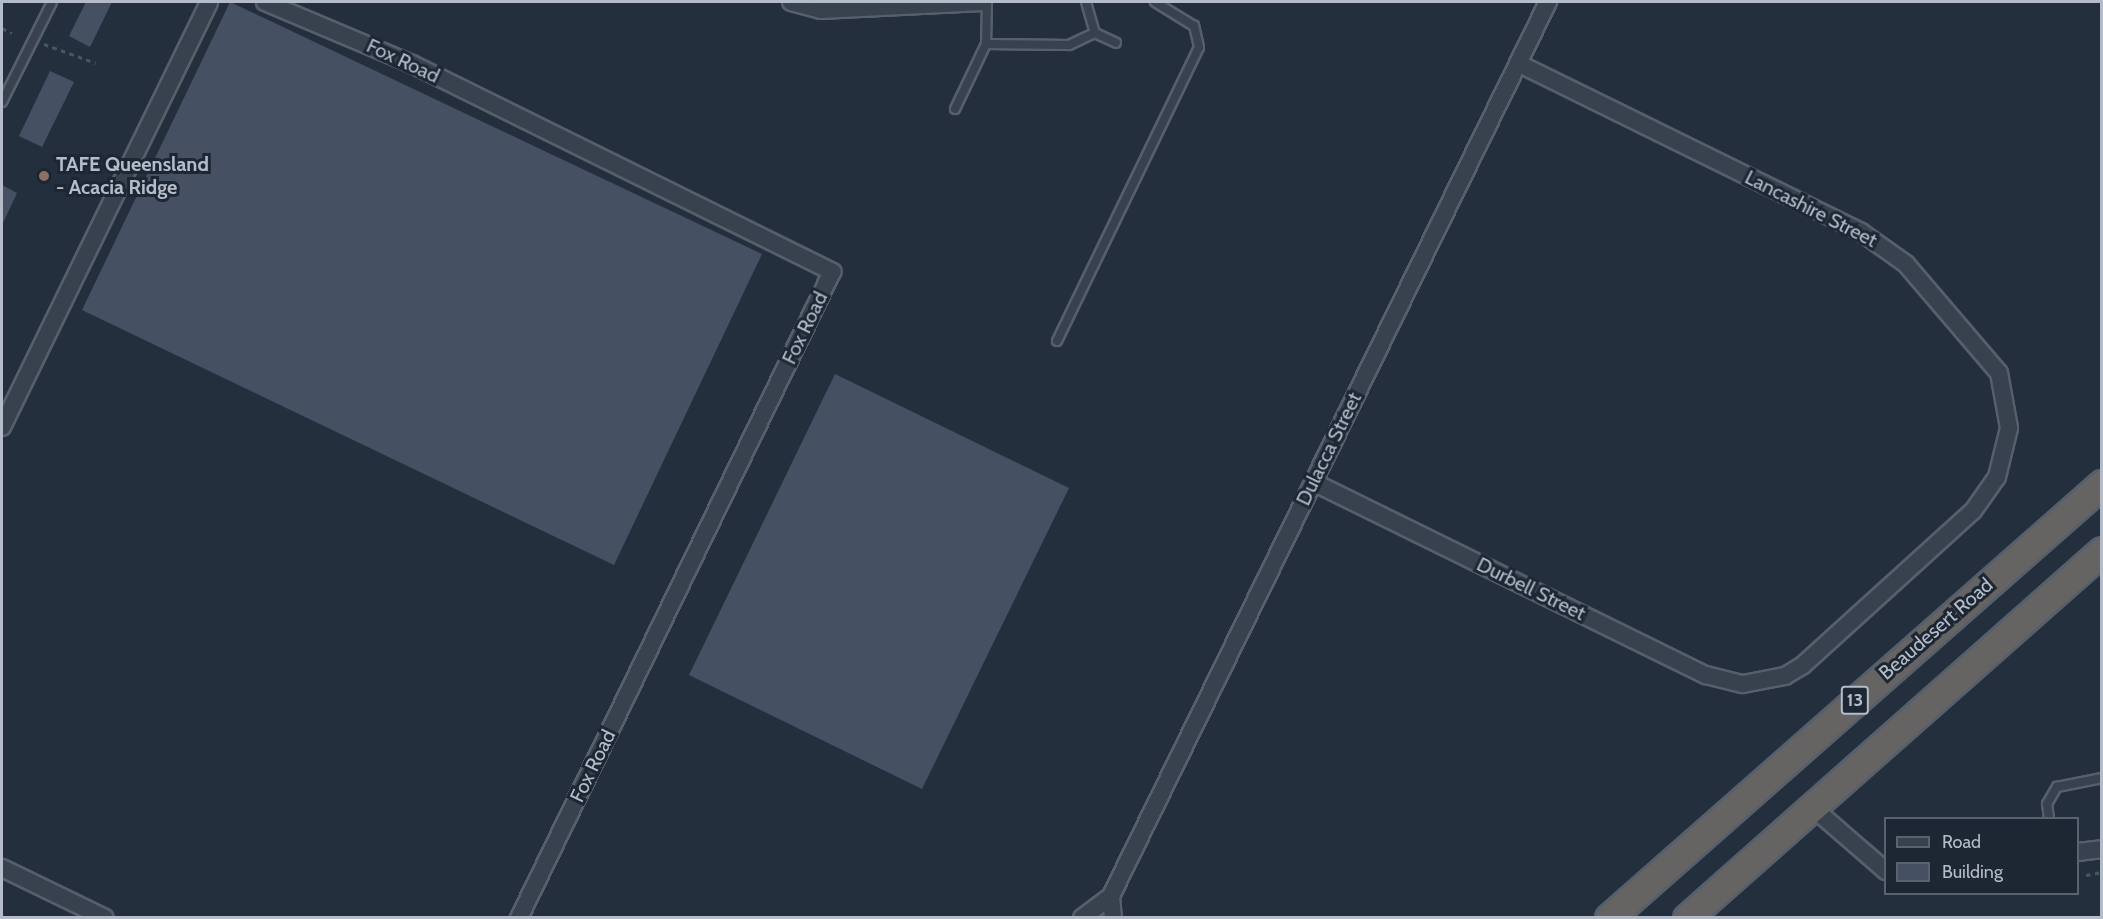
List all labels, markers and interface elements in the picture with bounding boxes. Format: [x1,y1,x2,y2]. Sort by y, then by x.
street label: Fox Road [363,34,443,88]
place label: TAFE Queensland - Acacia Ridge [56,152,209,199]
street label: Lancashire Street [1741,165,1881,253]
marker: TAFE Queensland - Acacia Ridge [37,169,51,183]
street label: Fox Road [777,288,833,368]
street label: Dulacca Street [1291,389,1367,509]
street label: Durbell Street [1473,552,1589,626]
street label: Beaudesert Road [1874,573,1998,685]
road number: 13 [1840,685,1870,715]
street label: Fox Road [565,726,621,806]
legend [1884,817,2079,895]
text: Road [1942,831,1981,853]
text: Building [1942,861,2003,883]

